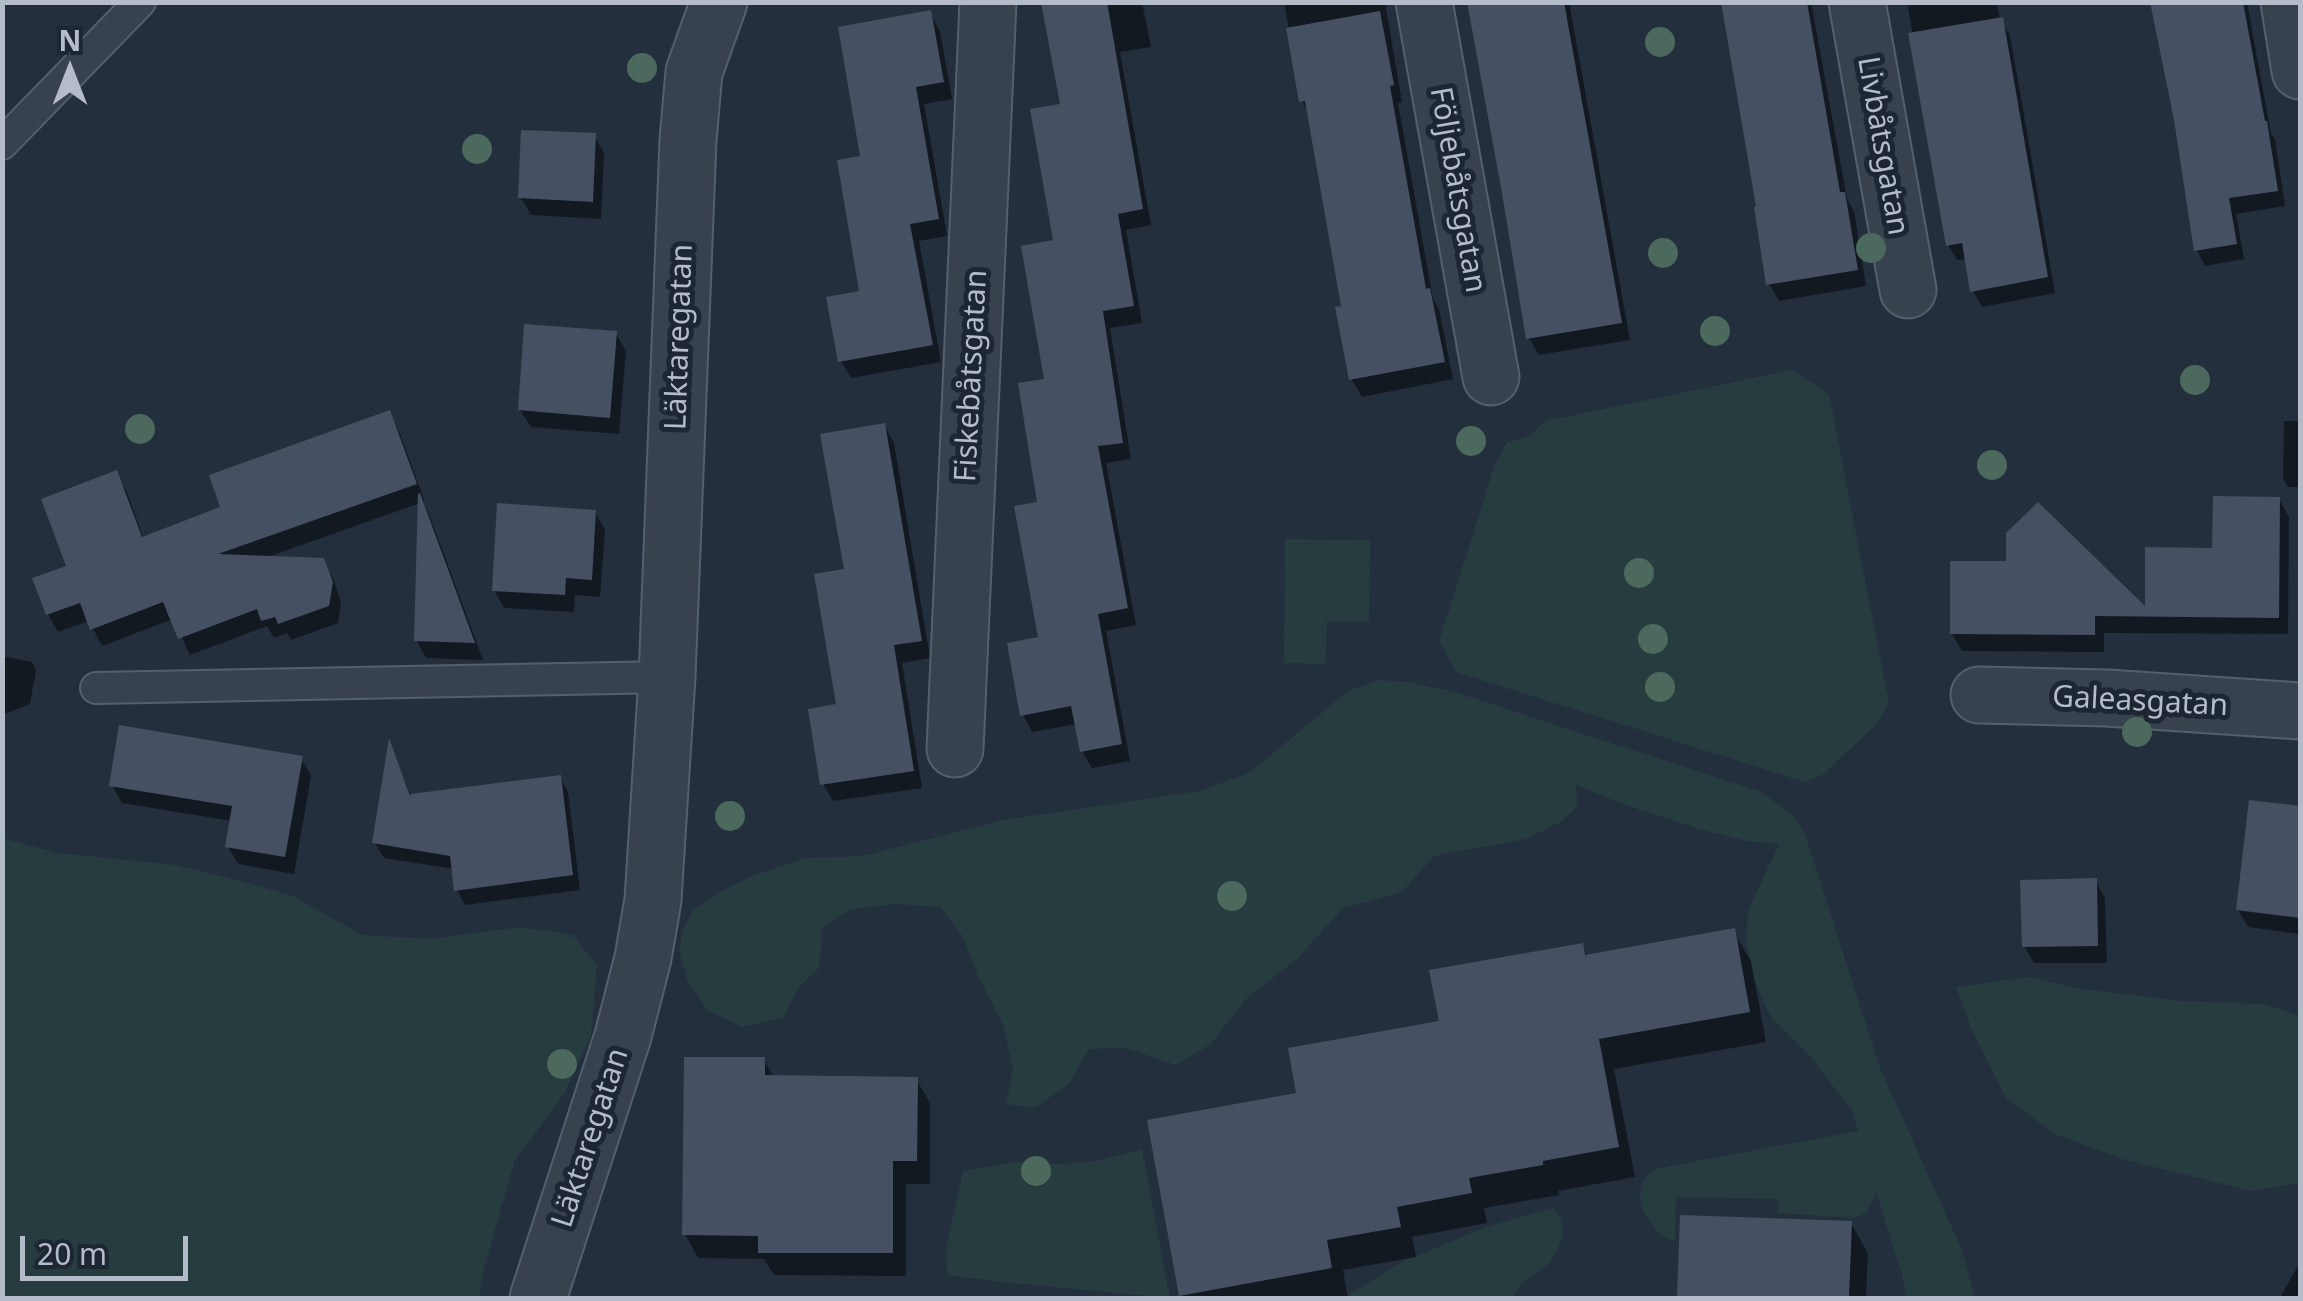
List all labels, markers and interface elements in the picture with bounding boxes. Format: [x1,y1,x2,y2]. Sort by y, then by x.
north arrow [20,20,120,120]
text: N [59,21,81,59]
street label: Livbåtsgatan [1849,54,1915,238]
street label: Följebåtsgatan [1421,84,1493,296]
street label: Läktaregatan [659,243,701,431]
street label: Fiskebåtsgatan [948,269,996,483]
street label: Galeasgatan [2051,679,2229,725]
street label: Läktaregatan [545,1044,637,1232]
scale bar [25,1216,192,1278]
text: 20 m [37,1233,107,1274]

